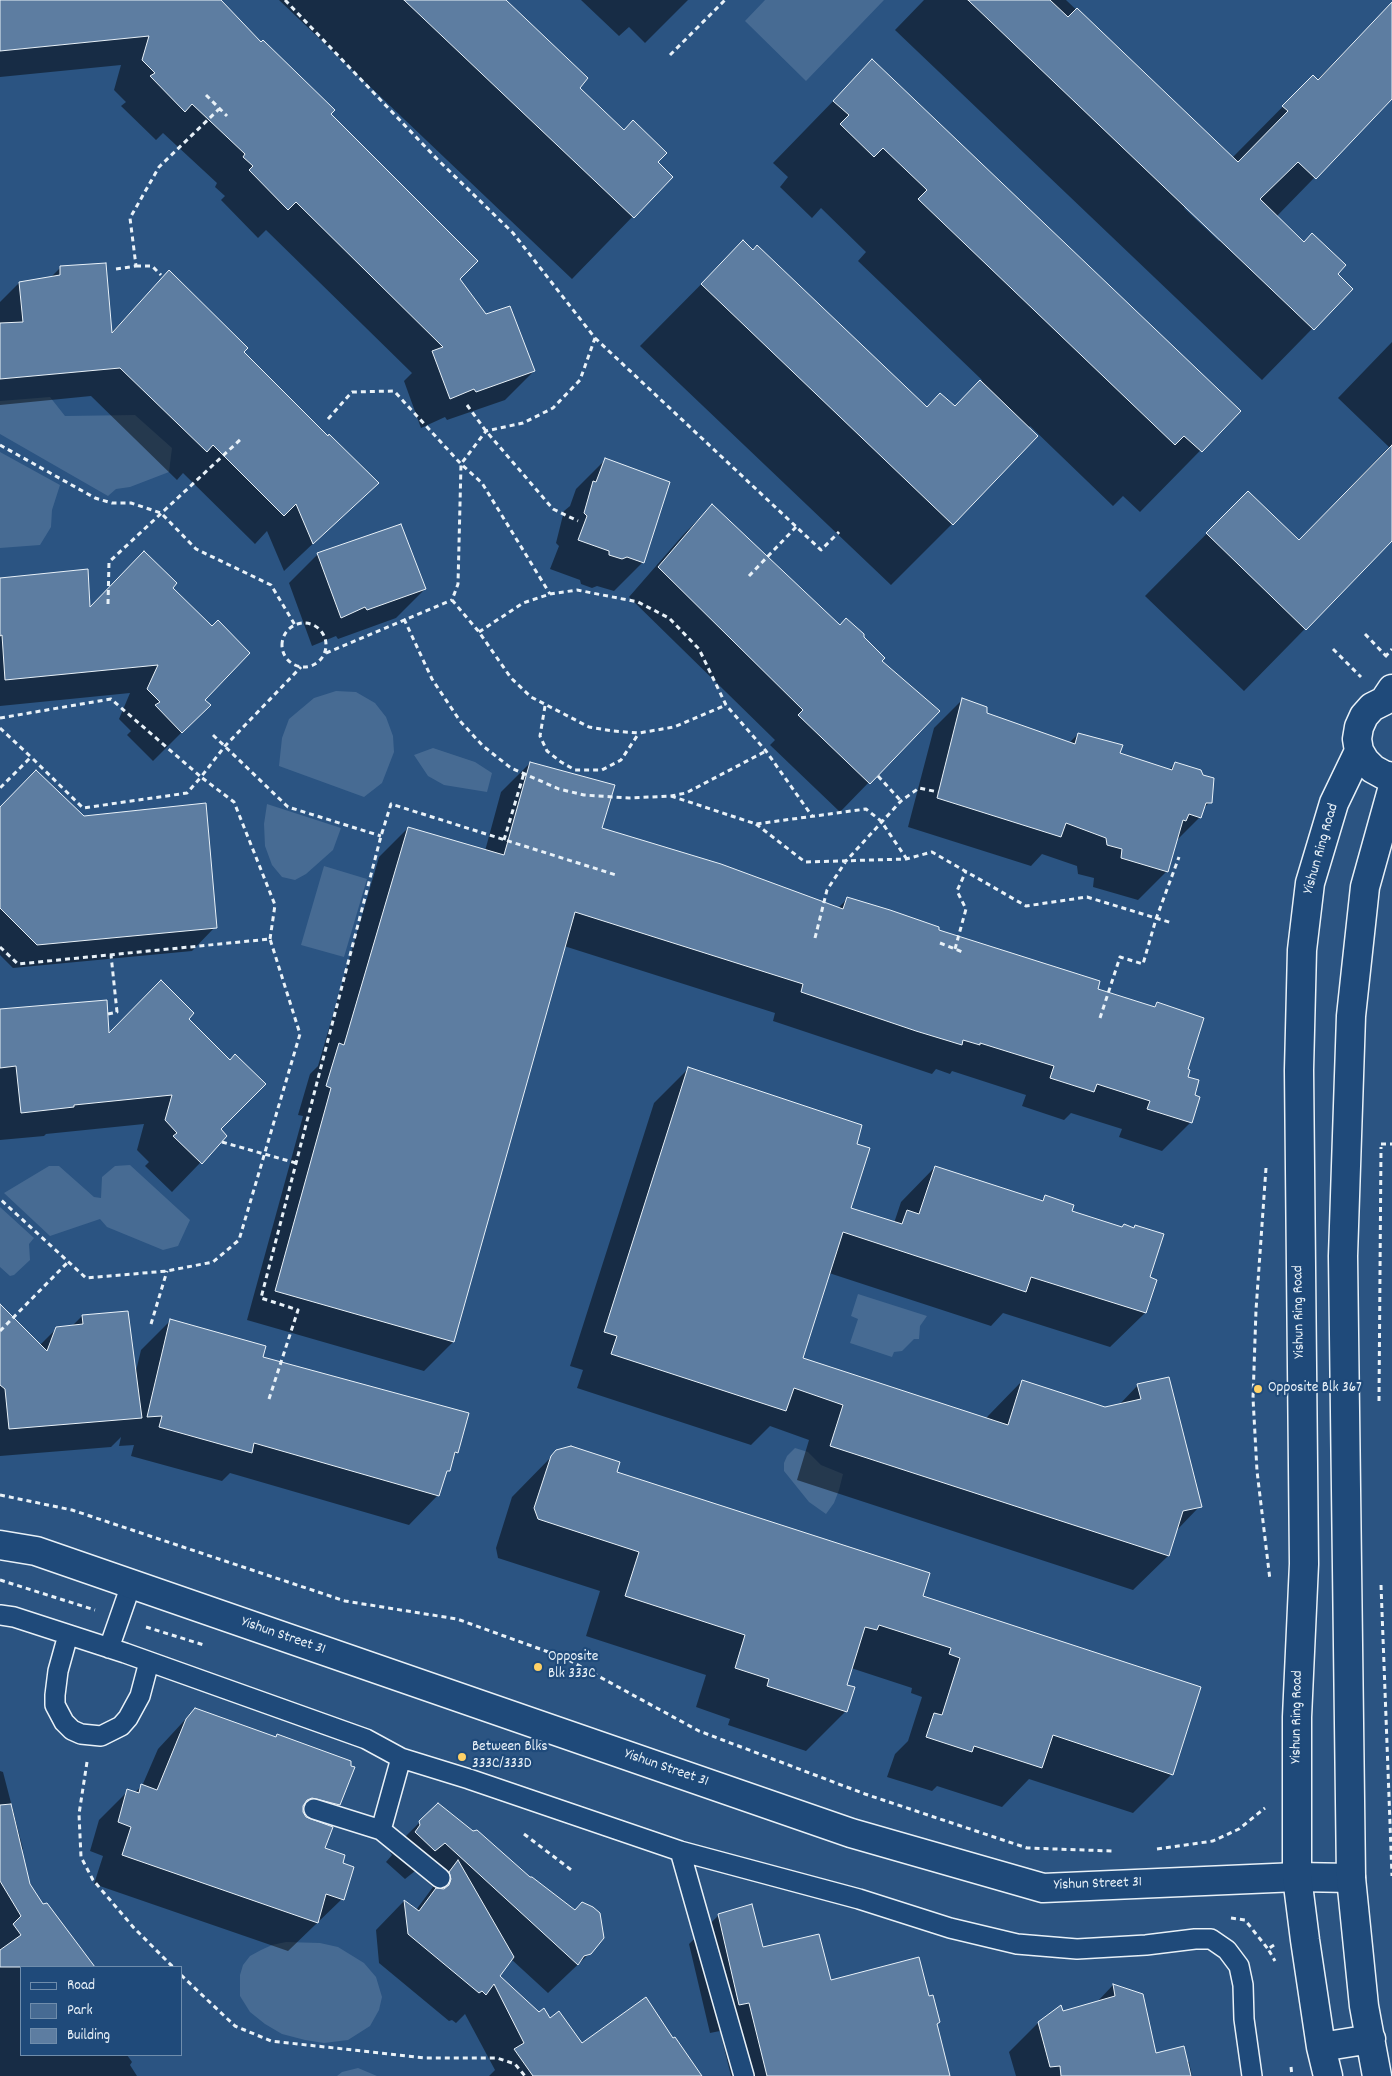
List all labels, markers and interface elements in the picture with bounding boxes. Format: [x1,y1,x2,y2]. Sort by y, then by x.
street label: Yishun Ring Road [1300,802,1344,896]
street label: Yishun Ring Road [1290,1265,1310,1359]
place label: Opposite Blk 367 [1268,1380,1362,1398]
marker: Opposite Blk 367 [1252,1383,1264,1395]
street label: Yishun Street 31 [238,1614,328,1660]
place label: Opposite Blk 333C [548,1649,598,1684]
marker: Opposite Blk 333C [532,1661,544,1673]
street label: Yishun Ring Road [1288,1670,1308,1764]
place label: Between Blks 333C/333D [472,1739,548,1774]
street label: Yishun Street 31 [621,1746,711,1792]
marker: Between Blks 333C/333D [456,1751,468,1763]
street label: Yishun Street 31 [1054,1874,1142,1896]
legend [20,1966,182,2056]
text: Road [67,1975,95,1997]
text: Park [67,2000,93,2022]
text: Building [67,2025,110,2047]

